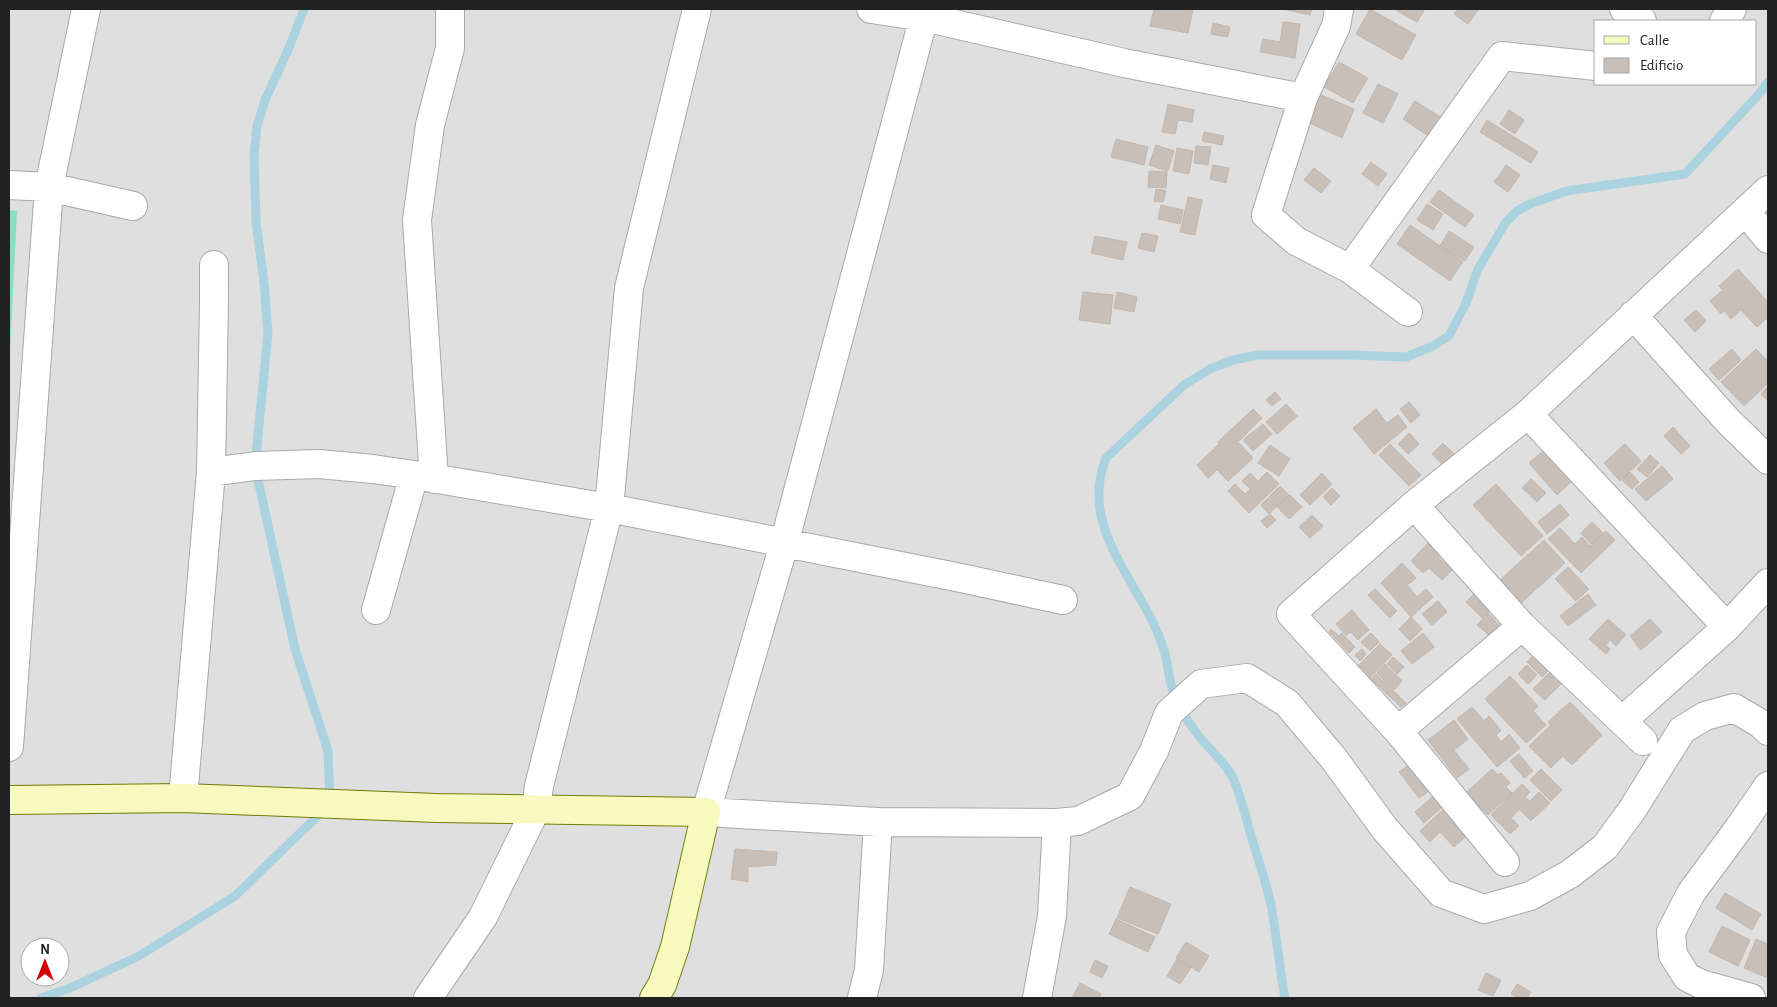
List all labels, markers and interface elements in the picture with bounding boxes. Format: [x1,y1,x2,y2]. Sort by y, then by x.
legend [1594,20,1757,85]
text: Calle [1640,33,1669,48]
text: Edificio [1640,58,1683,73]
north arrow [20,937,70,987]
text: N [40,943,50,957]

